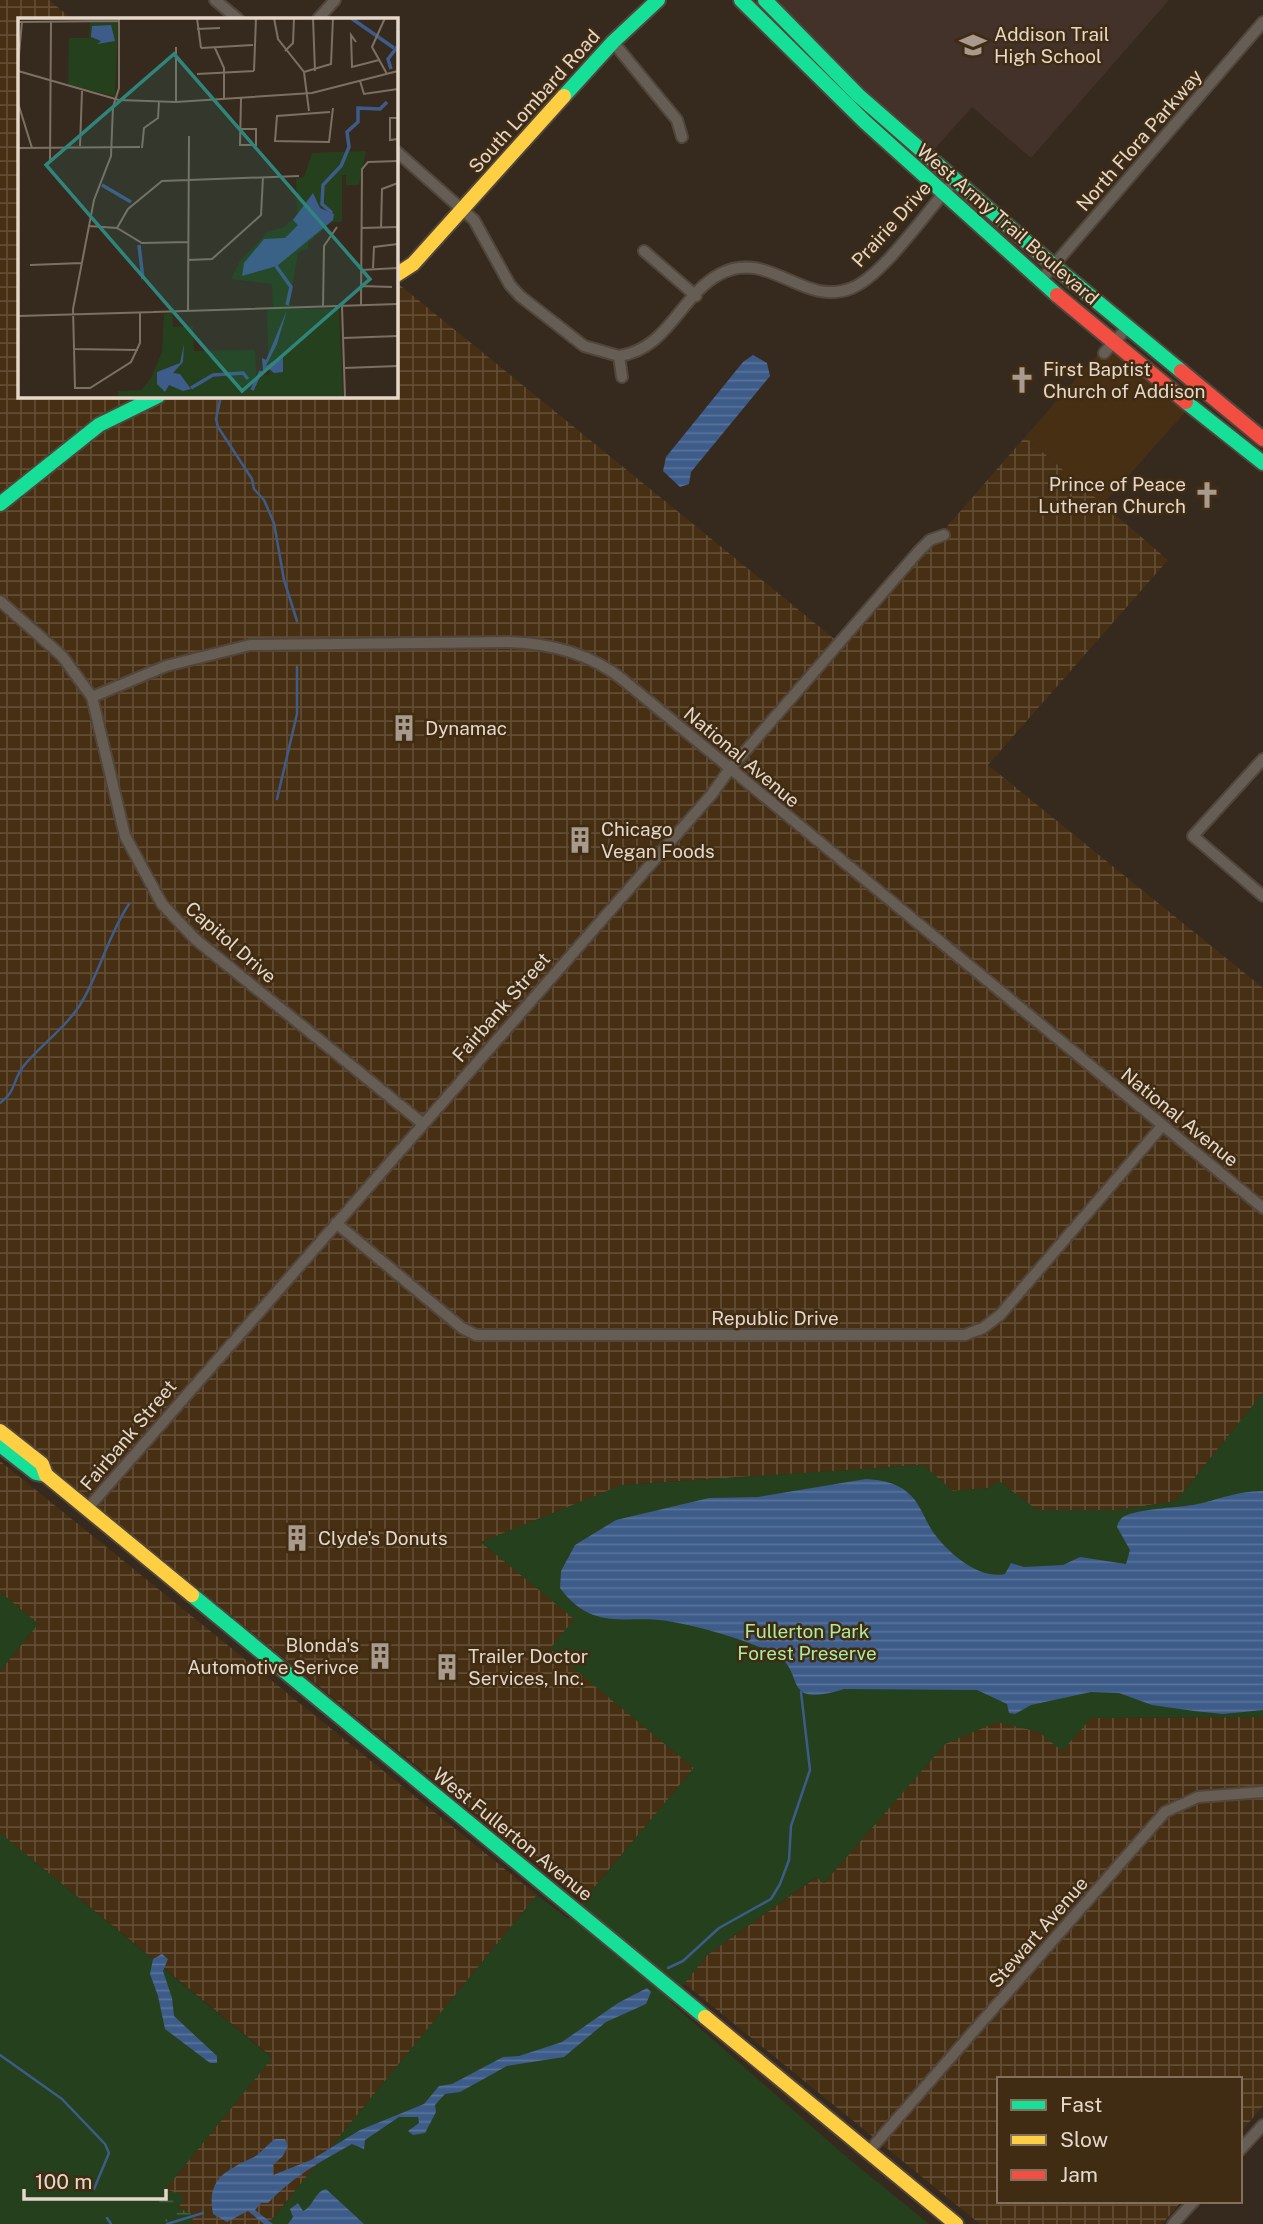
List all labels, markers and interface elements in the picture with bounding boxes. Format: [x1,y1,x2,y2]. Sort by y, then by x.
inset map [18,18,397,397]
place label: Addison Trail High School [994,23,1110,67]
street label: South Lombard Road [464,25,604,177]
school or university icon: Addison Trail High School [958,30,988,60]
street label: North Flora Parkway [1072,65,1206,215]
street label: West Army Trail Boulevard [913,139,1103,309]
street label: Prairie Drive [847,177,935,271]
place label: First Baptist Church of Addison [1043,358,1206,402]
church icon: First Baptist Church of Addison [1007,365,1037,395]
place label: Prince of Peace Lutheran Church [1038,473,1186,517]
church icon: Prince of Peace Lutheran Church [1192,480,1222,510]
street label: National Avenue [680,702,804,812]
building icon: Dynamac [389,713,419,743]
place label: Dynamac [425,717,507,739]
place label: Chicago Vegan Foods [601,818,715,862]
building icon: Chicago Vegan Foods [565,825,595,855]
street label: Capitol Drive [181,897,281,987]
street label: Fairbank Street [448,948,554,1066]
street label: National Avenue [1117,1063,1243,1171]
street label: Republic Drive [711,1307,839,1329]
street label: Fairbank Street [75,1375,181,1495]
building icon: Clyde's Donuts [282,1523,312,1553]
place label: Clyde's Donuts [318,1527,448,1549]
park label: Fullerton Park Forest Preserve [737,1620,877,1664]
place label: Blonda's Automotive Serivce [187,1634,359,1678]
building icon: Blonda's Automotive Serivce [365,1641,395,1671]
place label: Trailer Doctor Services, Inc. [468,1645,588,1689]
building icon: Trailer Doctor Services, Inc. [432,1652,462,1682]
street label: West Fullerton Avenue [429,1763,597,1905]
street label: Stewart Avenue [984,1872,1092,1992]
legend [997,2077,1242,2203]
text: Fast [1060,2092,1102,2117]
text: Slow [1060,2127,1108,2152]
scale bar [24,2158,166,2202]
text: Jam [1060,2162,1098,2187]
text: 100 m [35,2169,92,2194]

